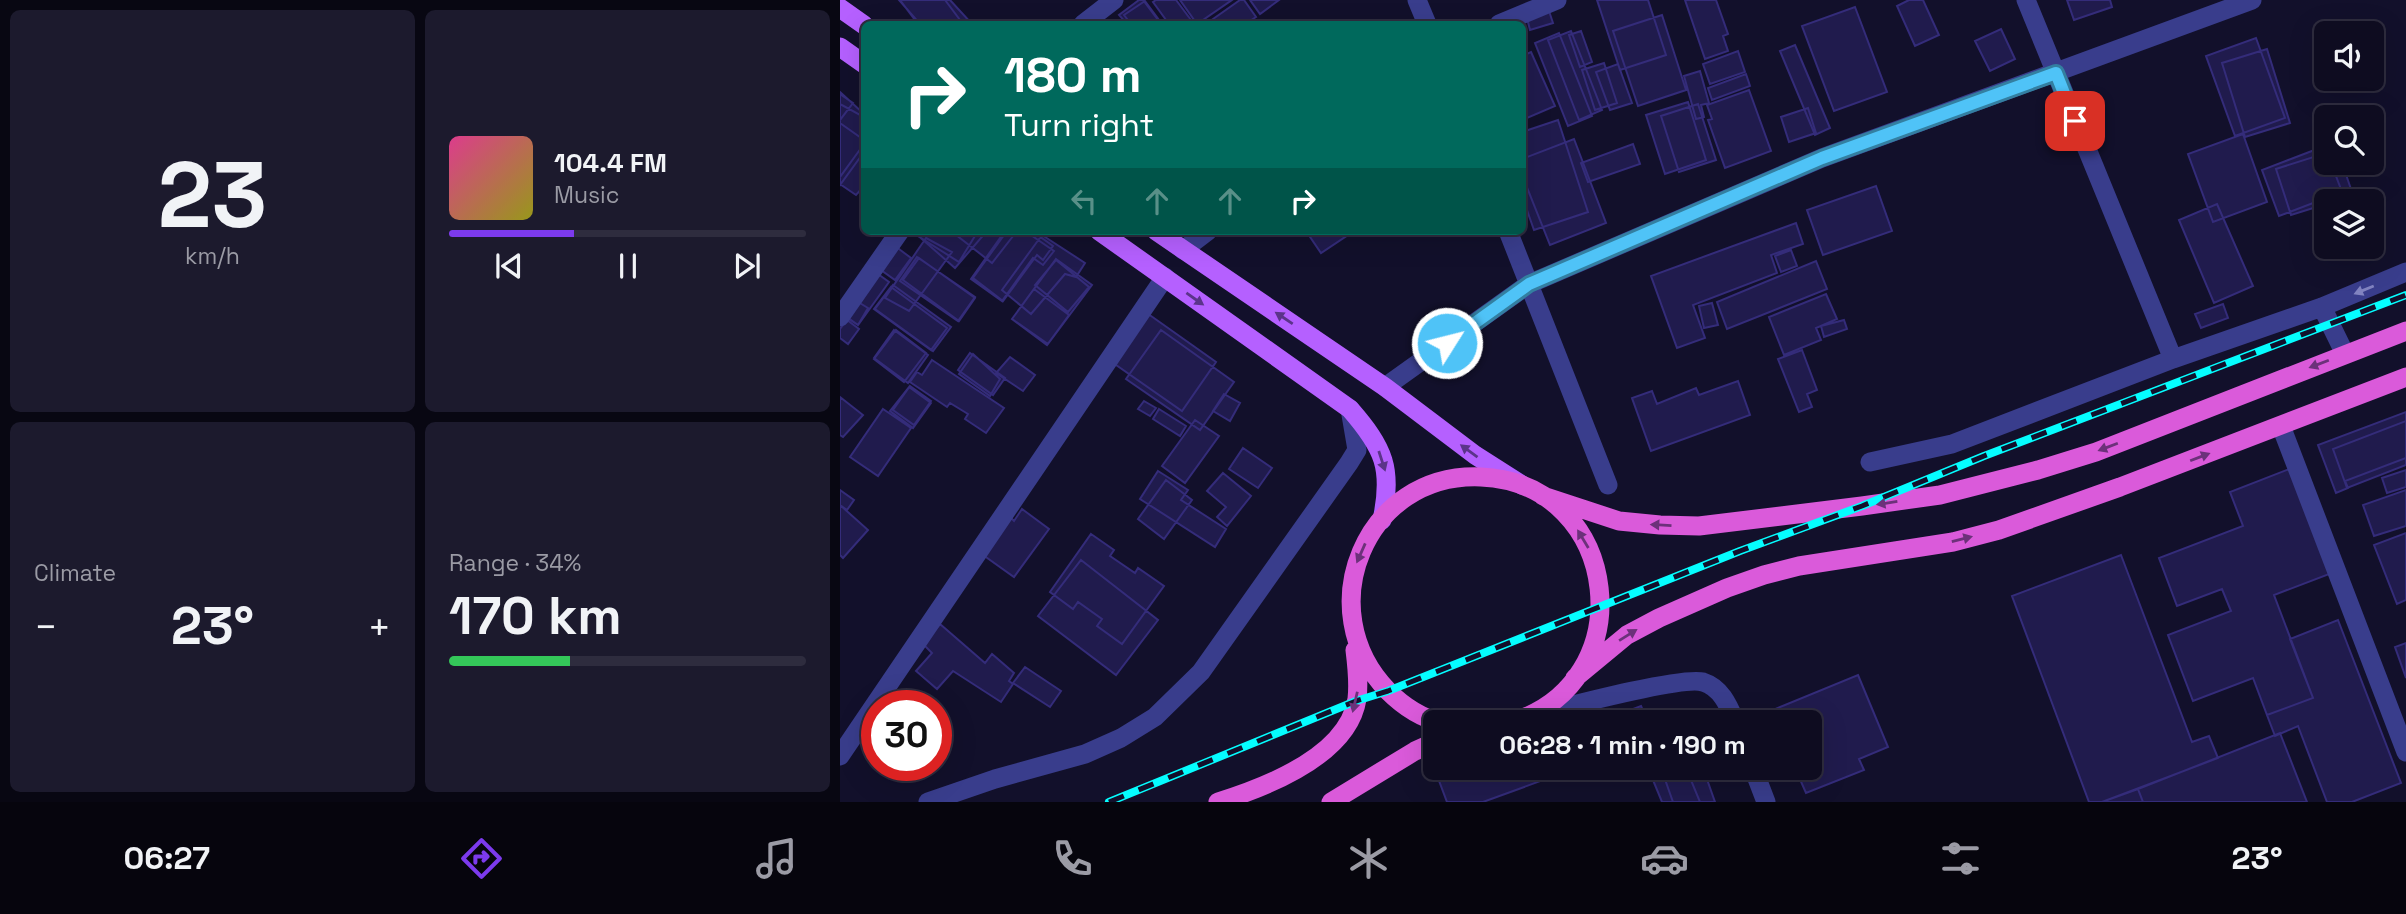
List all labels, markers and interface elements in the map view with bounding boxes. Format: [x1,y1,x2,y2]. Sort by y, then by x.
map controls [2314,21,2384,259]
button: sound [2314,21,2384,91]
text: 180 m [1004,44,1142,106]
icon: right [889,49,980,140]
pin [2045,91,2105,151]
icon: arrive [2056,102,2094,140]
text: Turn right [1004,105,1154,145]
button: search [2314,105,2384,175]
text: 23 [158,137,267,254]
text: 104.4 FM [554,146,667,180]
text: Music [554,180,619,210]
icon: left [1065,182,1103,220]
icon: ahead [1138,182,1176,220]
icon: ahead [1211,182,1249,220]
icon: right [1284,182,1322,220]
button: layers [2314,189,2384,259]
text: km/h [185,241,240,271]
icon: previous [490,247,528,285]
icon: pause [609,247,647,285]
icon: next [728,247,766,285]
one-way arrow [2353,284,2374,295]
one-way arrow [1186,292,1204,306]
position arrow [1410,306,1484,380]
one-way arrow [1275,311,1293,325]
one-way arrow [2309,359,2330,370]
one-way arrow [2097,442,2118,453]
one-way arrow [1460,444,1478,458]
one-way arrow [1377,450,1388,471]
one-way arrow [2189,451,2210,462]
one-way arrow [1876,497,1898,508]
one-way arrow [1650,519,1672,530]
one-way arrow [1577,529,1590,548]
one-way arrow [1952,534,1973,544]
one-way arrow [1355,543,1367,563]
text: Range · 34% [449,548,581,578]
text: Climate [34,558,116,588]
text: 170 km [449,583,622,649]
text: 23° [171,593,254,659]
text: − [34,603,58,651]
text: + [367,603,391,651]
one-way arrow [1619,629,1638,642]
speed limit sign: 30 [861,690,952,781]
one-way arrow [1349,691,1360,713]
text: 06:28 · 1 min · 190 m [1499,728,1746,762]
icon: directions [457,834,506,883]
icon: music [752,834,801,883]
icon: phone [1048,834,1097,883]
icon: climate [1344,834,1393,883]
icon: car [1640,834,1689,883]
icon: filters [1936,834,1985,883]
text: 06:27 [123,838,210,878]
text: 23° [2231,838,2283,878]

